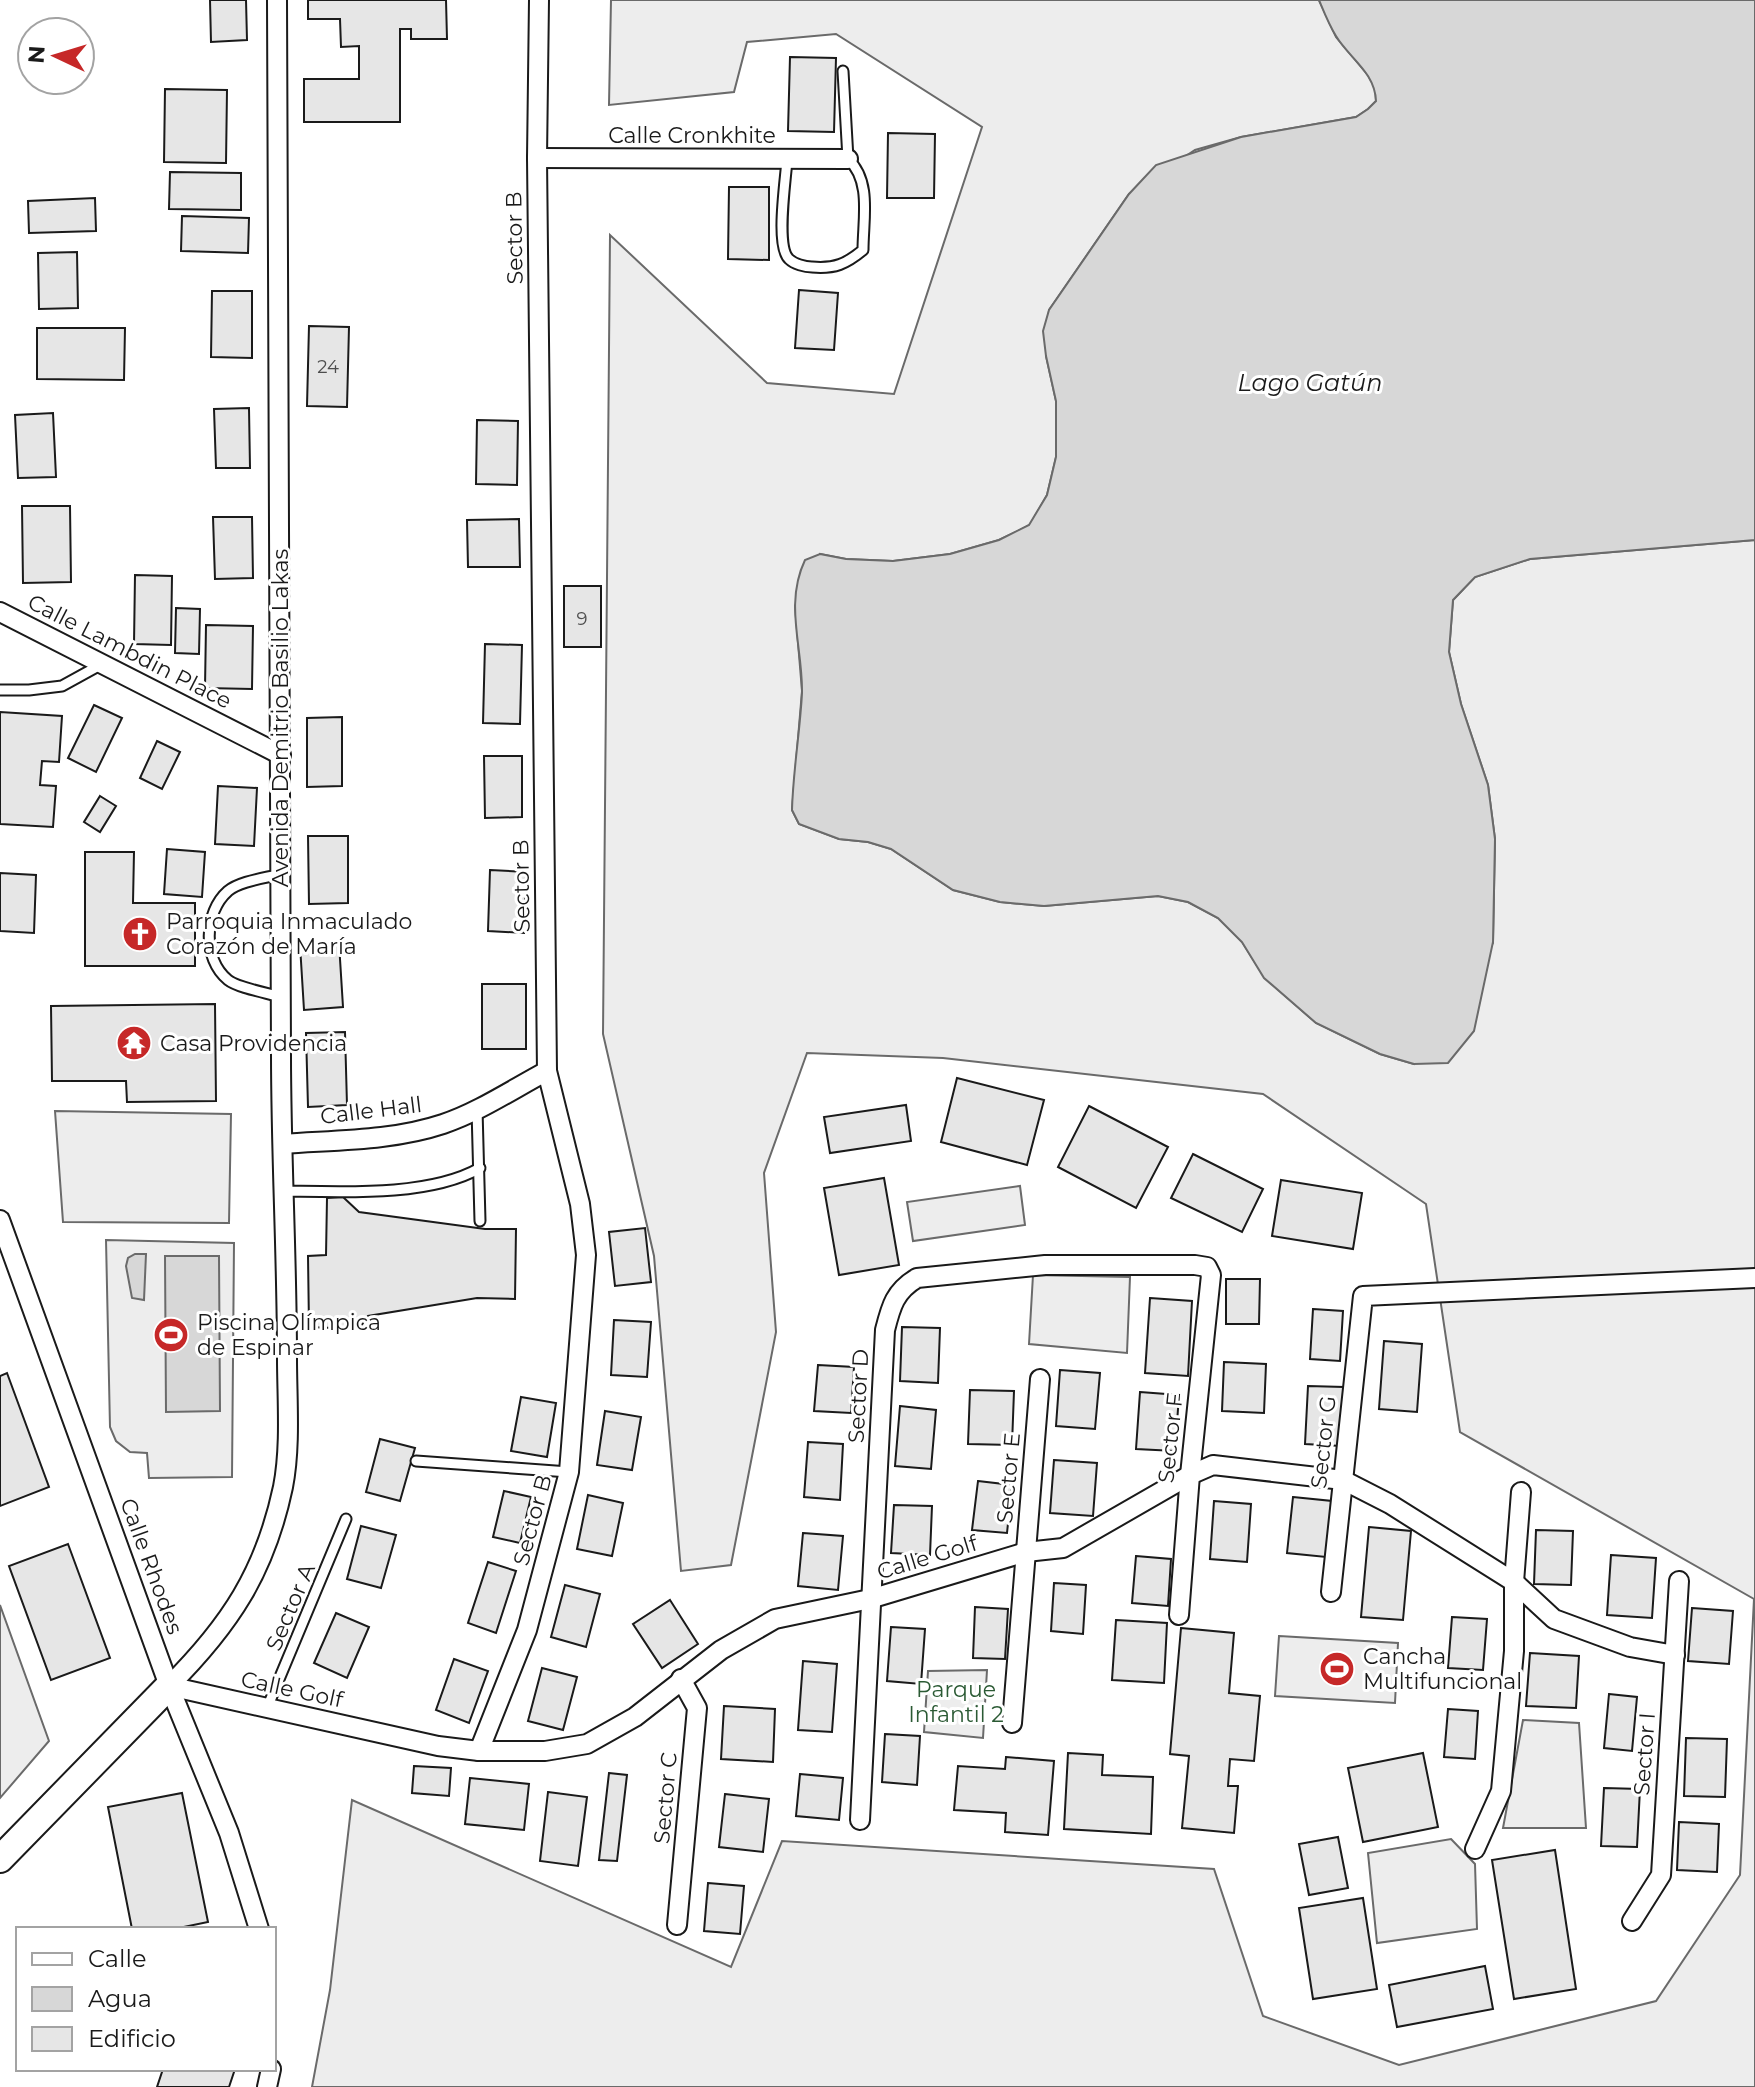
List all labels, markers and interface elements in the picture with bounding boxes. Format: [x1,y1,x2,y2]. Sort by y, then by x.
north arrow [16,16,96,96]
text: N [22,45,51,64]
street label: Calle Cronkhite [608,122,776,149]
street label: Sector B [500,191,529,285]
house number: 24 [317,356,339,378]
water label: Lago Gatún [1238,368,1382,397]
street label: Avenida Demitrio Basilio Lakas [267,549,294,887]
street label: Calle Lambdin Place [23,588,236,715]
house number: 9 [577,608,588,630]
street label: Sector B [507,839,536,933]
place label: Parroquia Inmaculado Corazón de María [166,908,412,960]
church icon: Parroquia Inmaculado Corazón de María [121,915,159,953]
temple icon: Casa Providencia [115,1024,153,1062]
place label: Casa Providencia [160,1030,347,1057]
street label: Calle Hall [319,1091,423,1130]
place label: Piscina Olímpica de Espinar [197,1309,381,1361]
sports icon: Piscina Olímpica de Espinar [152,1316,190,1354]
street label: Sector D [843,1348,874,1444]
street label: Sector F [1152,1392,1189,1484]
street label: Sector G [1305,1394,1342,1490]
street label: Sector E [991,1432,1026,1525]
street label: Sector B [507,1472,558,1568]
street label: Calle Rhodes [114,1494,189,1638]
street label: Calle Golf [874,1529,982,1586]
street label: Sector A [260,1559,321,1655]
place label: Cancha Multifuncional [1363,1643,1522,1695]
sports icon: Cancha Multifuncional [1318,1650,1356,1688]
street label: Calle Golf [238,1666,347,1714]
park label: Parque Infantil 2 [908,1676,1004,1728]
street label: Sector I [1628,1712,1661,1796]
street label: Sector C [648,1751,683,1845]
legend [16,1927,276,2071]
text: Calle [88,1944,146,1973]
text: Agua [88,1984,152,2013]
text: Edificio [88,2024,176,2053]

